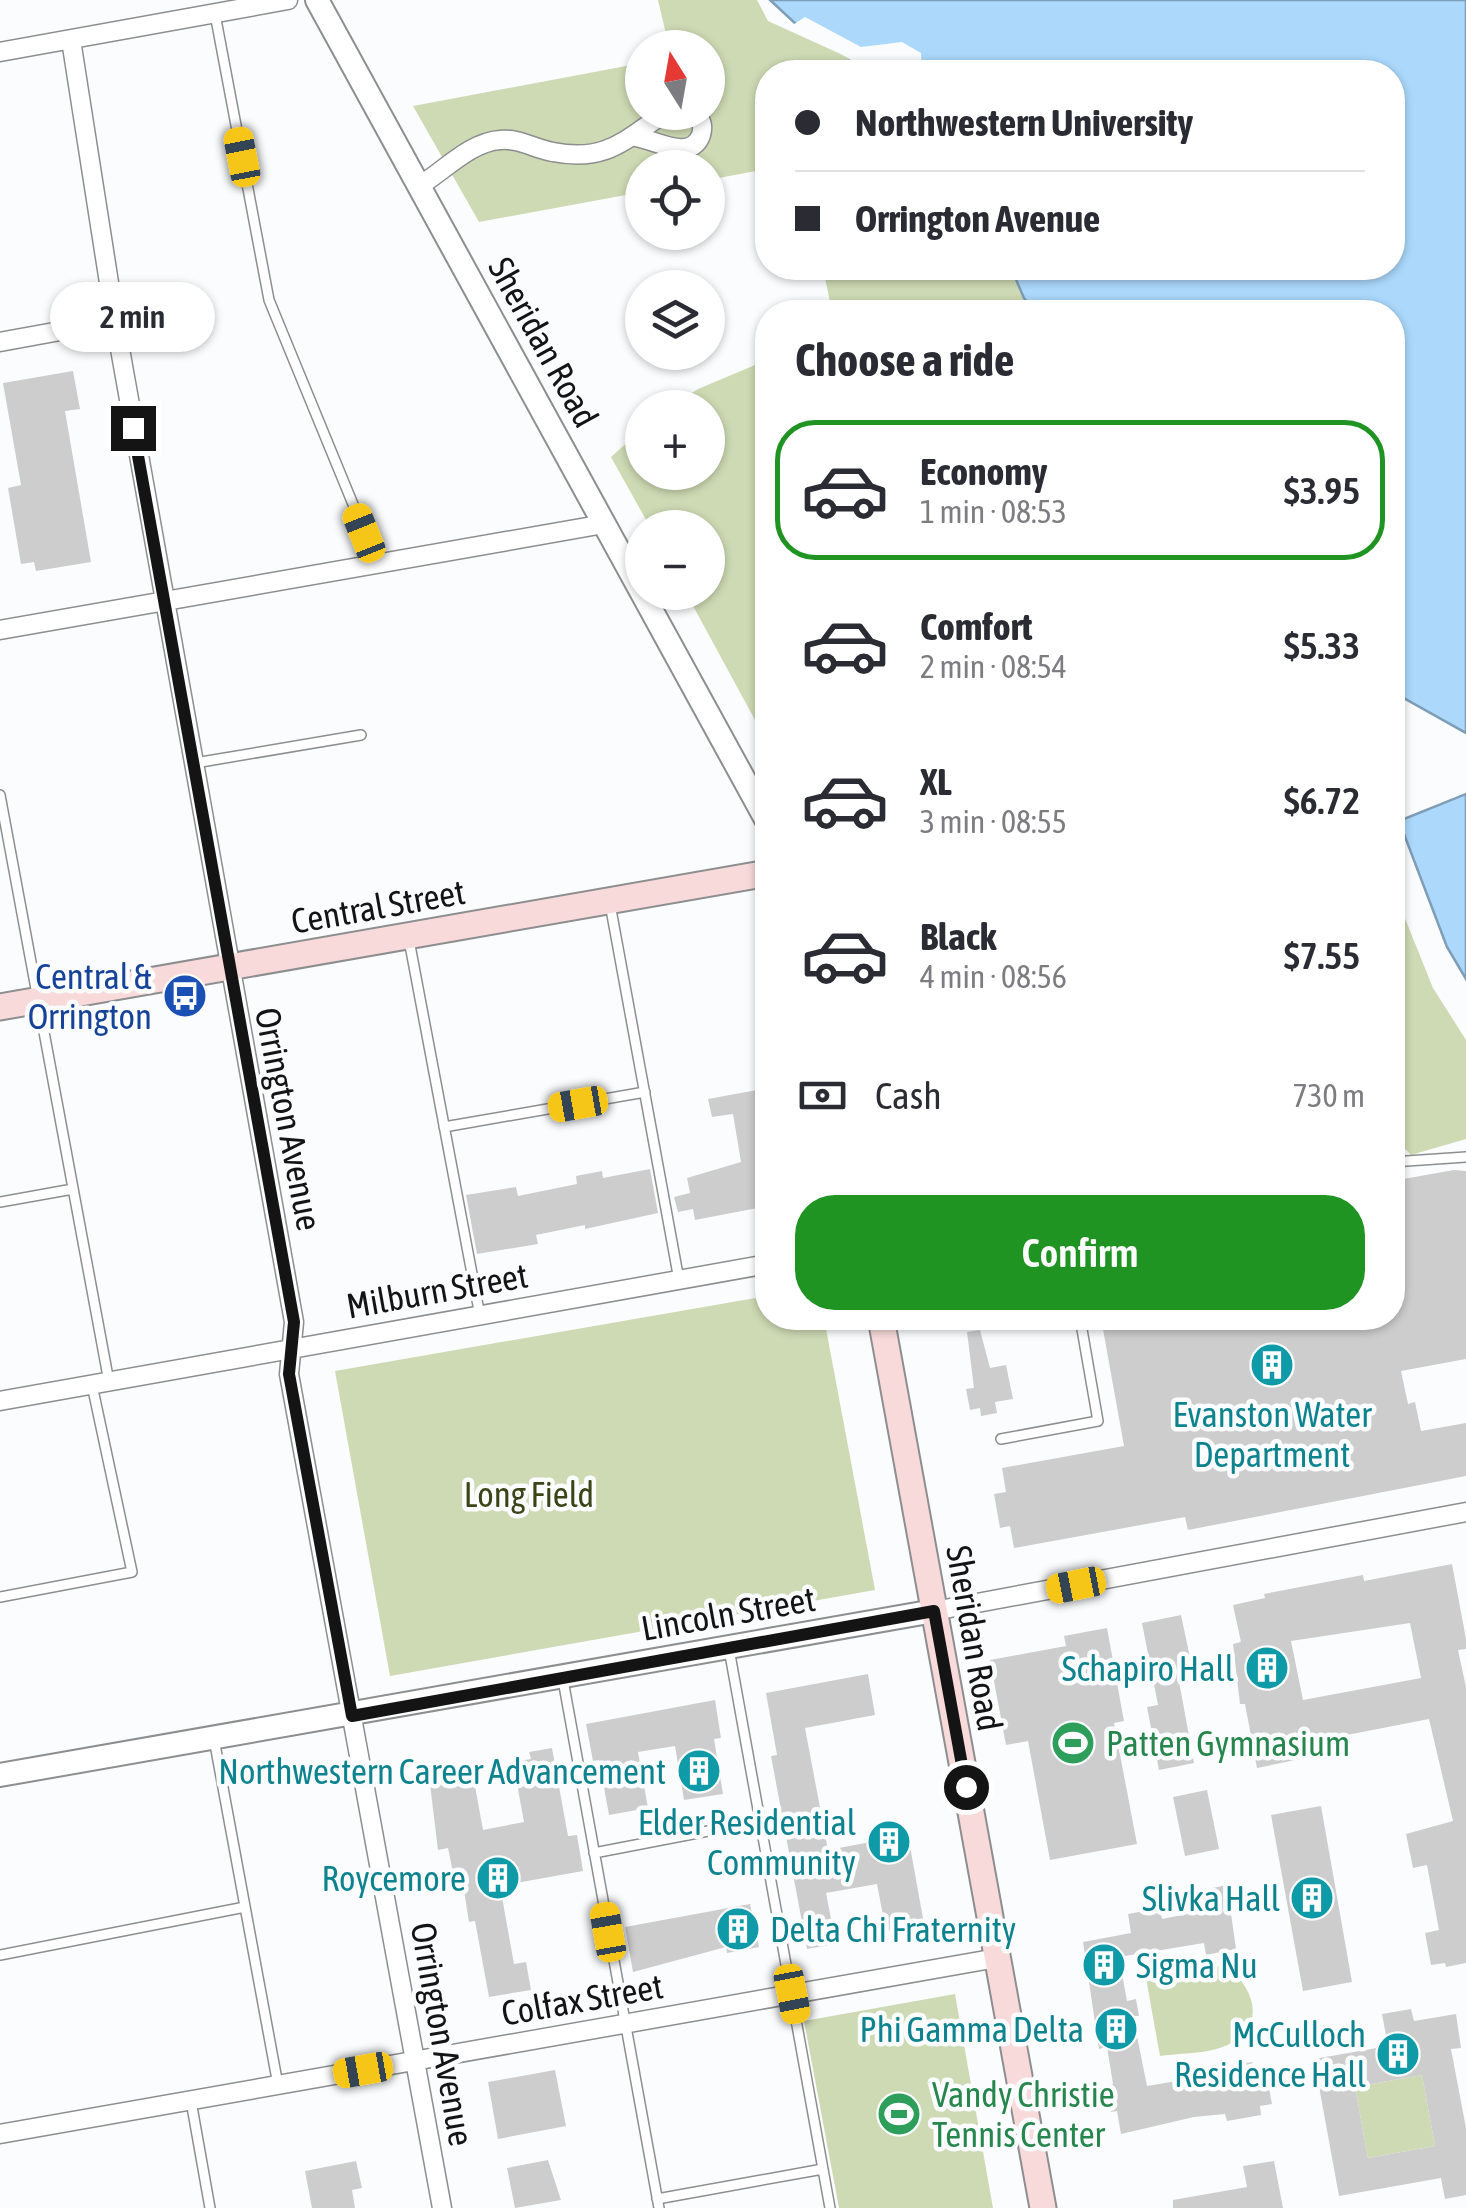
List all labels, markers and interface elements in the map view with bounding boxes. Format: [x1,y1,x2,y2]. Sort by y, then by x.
north arrow [625,30,725,130]
map controls [625,30,725,610]
text: Northwestern University [855,101,1193,144]
car [222,125,262,189]
button: locate [625,150,725,250]
text: Orrington Avenue [855,197,1100,240]
street label: Sheridan Road [481,250,607,434]
button: layers [625,270,725,370]
callout: 2 min [51,283,216,353]
text: 2 min [100,298,165,335]
text: Choose a ride [795,334,1014,386]
button: + [625,390,725,490]
route end [111,406,156,451]
icon: car [800,445,890,535]
text: Economy [920,450,1047,493]
text: $3.95 [1284,469,1360,512]
text: 1 min · 08:53 [920,493,1067,530]
car [339,500,389,566]
button: − [625,510,725,610]
icon: car [800,600,890,690]
text: Comfort [920,605,1032,648]
text: $5.33 [1284,624,1360,667]
text: 2 min · 08:54 [920,648,1067,685]
icon: car [800,755,890,845]
text: XL [920,760,952,803]
text: $6.72 [1284,779,1360,822]
text: 3 min · 08:55 [920,803,1067,840]
street label: Central Street [288,871,468,941]
icon: car [800,910,890,1000]
text: Black [920,915,997,958]
text: $7.55 [1284,934,1360,977]
place label: Central & Orrington [28,956,152,1036]
text: 4 min · 08:56 [920,958,1067,995]
bus stop icon: Central & Orrington [162,973,208,1019]
street label: Orrington Avenue [248,1004,330,1234]
icon: cash [795,1068,850,1123]
text: Cash [875,1074,942,1117]
text: 730 m [1292,1077,1365,1114]
car [546,1084,610,1124]
button: Confirm [795,1195,1365,1310]
street label: Milburn Street [343,1254,531,1326]
building icon: Evanston Water Department [1249,1342,1295,1388]
place label: Evanston Water Department [1172,1394,1372,1474]
park label: Long Field [464,1474,594,1514]
street label: Sheridan Road [939,1542,1011,1734]
car [1044,1565,1108,1605]
street label: Lincoln Street [638,1578,818,1648]
building icon: Schapiro Hall [1244,1645,1290,1691]
place label: Schapiro Hall [1062,1648,1234,1688]
sports icon: Patten Gymnasium [1050,1720,1096,1766]
place label: Patten Gymnasium [1106,1723,1350,1763]
building icon: Northwestern Career Advancement [676,1748,722,1794]
place label: Northwestern Career Advancement [218,1751,666,1791]
route start [944,1765,989,1810]
place label: Elder Residential Community [638,1802,856,1882]
building icon: Elder Residential Community [866,1819,912,1865]
building icon: Roycemore [475,1855,521,1901]
place label: Roycemore [322,1858,466,1898]
building icon: Slivka Hall [1289,1875,1335,1921]
place label: Slivka Hall [1142,1878,1280,1918]
car [588,1900,628,1964]
building icon: Delta Chi Fraternity [715,1906,761,1952]
place label: Delta Chi Fraternity [770,1909,1016,1949]
street label: Orrington Avenue [404,1919,482,2149]
building icon: Sigma Nu [1081,1942,1127,1988]
place label: Sigma Nu [1136,1945,1258,1985]
car [772,1962,812,2026]
street label: Colfax Street [498,1965,666,2033]
building icon: Phi Gamma Delta [1093,2006,1139,2052]
place label: Phi Gamma Delta [860,2009,1084,2049]
place label: McCulloch Residence Hall [1174,2014,1366,2094]
building icon: McCulloch Residence Hall [1375,2031,1421,2077]
car [331,2050,395,2090]
place label: Vandy Christie Tennis Center [932,2074,1115,2154]
sports icon: Vandy Christie Tennis Center [876,2091,922,2137]

